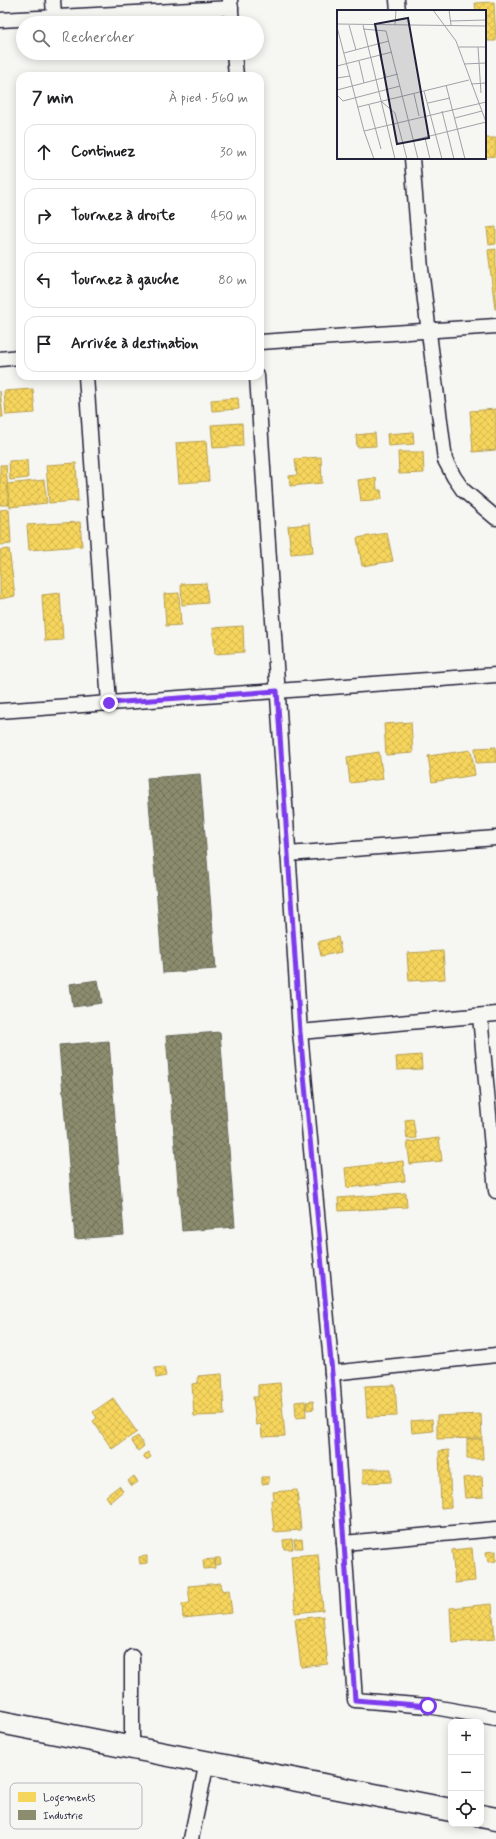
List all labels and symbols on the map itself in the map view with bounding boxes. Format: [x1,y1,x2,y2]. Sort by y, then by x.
inset map [337,10,486,159]
route end [100,694,118,712]
route start [419,1697,437,1715]
legend [10,1783,142,1829]
text: Logements [43,1791,95,1807]
text: Industrie [43,1809,83,1823]

